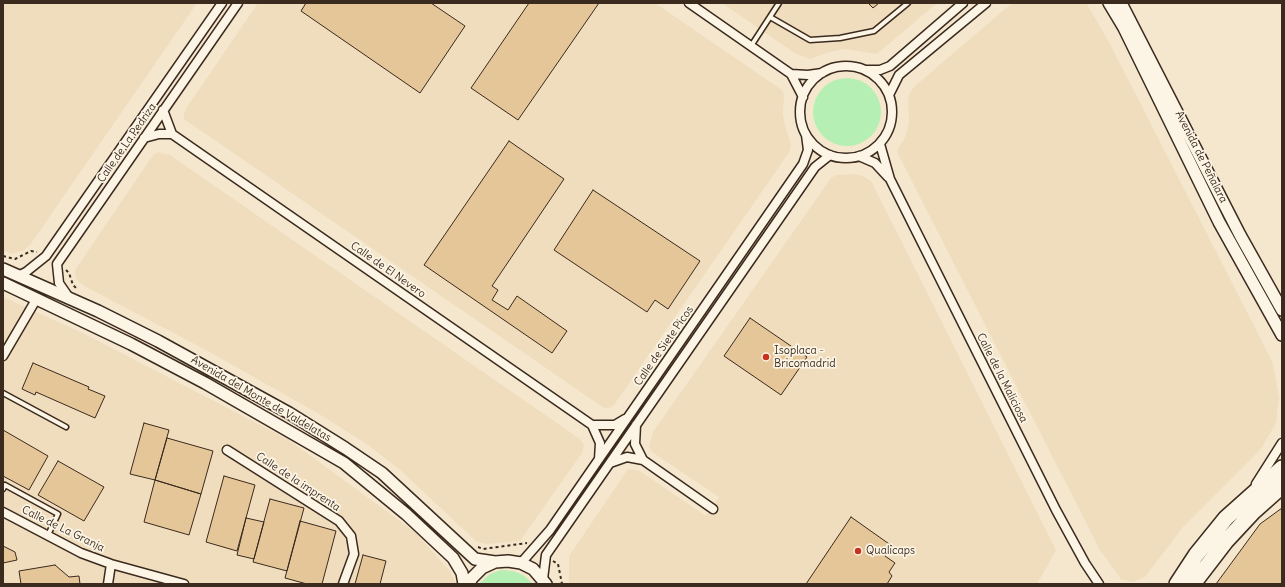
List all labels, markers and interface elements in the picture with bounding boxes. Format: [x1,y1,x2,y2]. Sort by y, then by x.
street label: Calle de La Pedriza [95,101,159,185]
street label: Avenida de Peñalara [1172,109,1230,205]
street label: Calle de El Nevero [348,239,428,301]
street label: Calle de Siete Picos [632,304,696,388]
street label: Calle de la Maliciosa [974,331,1030,425]
place label: Isoplaca - Bricomadrid [774,344,836,370]
marker: Isoplaca - Bricomadrid [761,352,771,362]
street label: Avenida del Monte de Valdelatas [189,353,333,445]
street label: Calle de la imprenta [253,450,343,514]
street label: Calle de La Granja [19,503,107,555]
place label: Qualicaps [866,544,915,558]
marker: Qualicaps [853,546,863,556]

